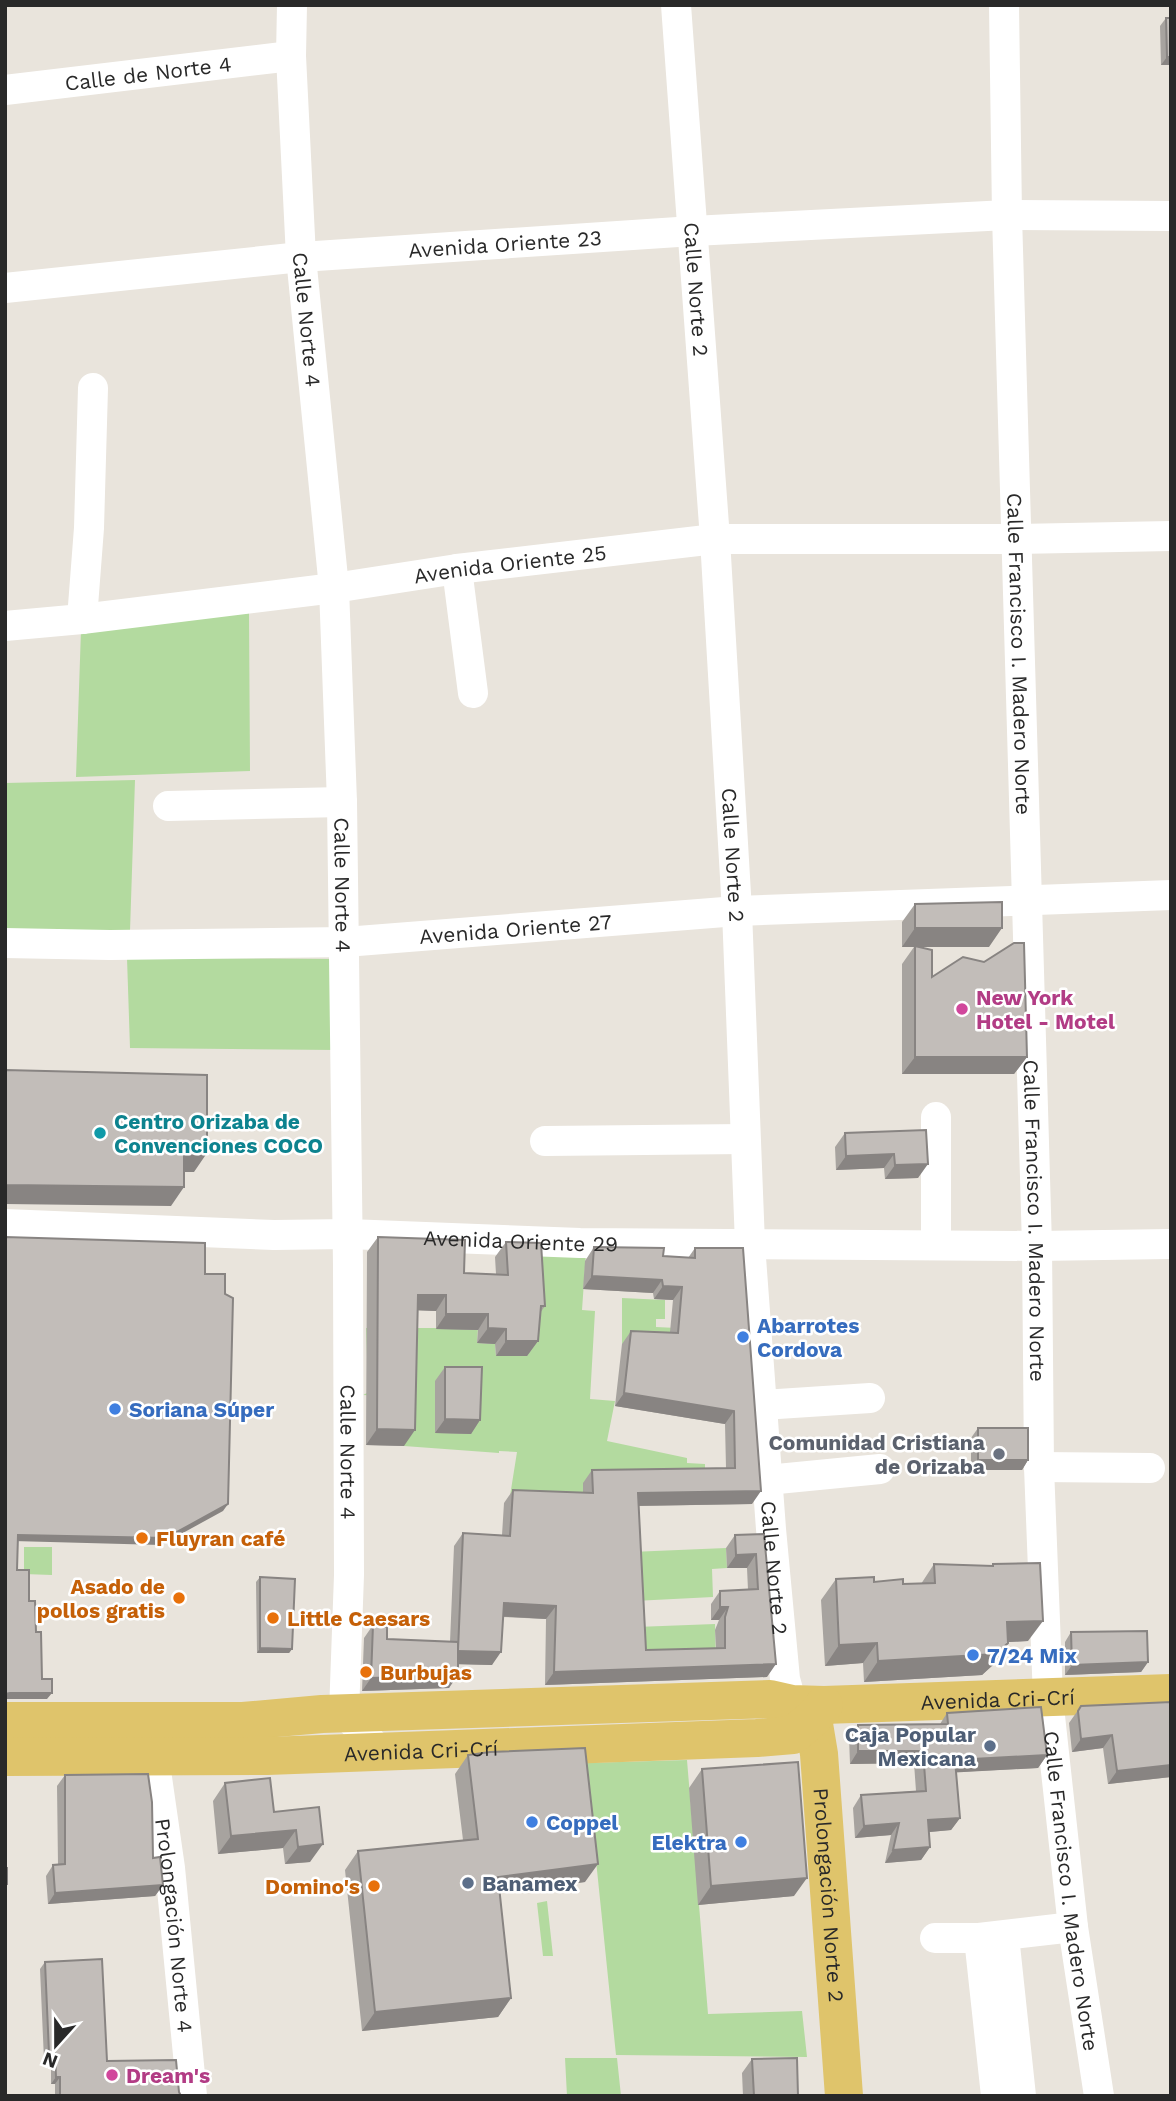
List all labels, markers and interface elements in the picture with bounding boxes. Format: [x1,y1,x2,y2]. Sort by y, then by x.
street label: Calle de Norte 4 [63,51,233,95]
street label: Calle Norte 2 [679,221,714,357]
street label: Avenida Oriente 23 [407,225,603,262]
street label: Calle Norte 4 [288,251,326,388]
street label: Calle Francisco I. Madero Norte [1003,492,1037,815]
street label: Avenida Oriente 25 [412,539,608,588]
street label: Calle Norte 2 [717,787,750,923]
street label: Calle Norte 4 [330,817,356,953]
street label: Avenida Oriente 27 [418,908,613,949]
place label: New York Hotel - Motel [976,985,1115,1034]
marker: New York Hotel - Motel [954,1001,970,1017]
street label: Calle Francisco I. Madero Norte [1019,1059,1051,1382]
place label: Centro Orizaba de Convenciones COCO [114,1109,323,1158]
marker: Centro Orizaba de Convenciones COCO [92,1125,108,1141]
street label: Avenida Oriente 29 [423,1224,618,1256]
place label: Abarrotes Cordova [757,1313,859,1362]
marker: Abarrotes Cordova [735,1329,751,1345]
street label: Calle Norte 4 [336,1384,361,1520]
place label: Soriana Súper [129,1397,274,1422]
marker: Soriana Súper [107,1401,123,1417]
place label: Comunidad Cristiana de Orizaba [769,1430,986,1479]
marker: Comunidad Cristiana de Orizaba [991,1446,1007,1462]
street label: Calle Norte 2 [756,1500,793,1636]
place label: Fluyran café [156,1526,285,1551]
marker: Fluyran café [134,1530,150,1546]
place label: Asado de pollos gratis [37,1574,165,1623]
marker: Asado de pollos gratis [171,1590,187,1606]
place label: Little Caesars [287,1606,430,1631]
marker: Little Caesars [265,1610,281,1626]
place label: 7/24 Mix [987,1643,1078,1668]
marker: 7/24 Mix [965,1647,981,1663]
place label: Burbujas [380,1660,472,1685]
marker: Burbujas [358,1664,374,1680]
street label: Avenida Cri-Crí [920,1684,1076,1714]
place label: Caja Popular Mexicana [845,1722,977,1771]
street label: Calle Francisco I. Madero Norte [1039,1730,1104,2053]
street label: Avenida Cri-Crí [343,1735,499,1766]
marker: Caja Popular Mexicana [982,1738,998,1754]
street label: Prolongación Norte 2 [809,1787,850,2003]
place label: Coppel [546,1810,618,1835]
marker: Coppel [524,1814,540,1830]
street label: Prolongación Norte 4 [150,1816,198,2034]
place label: Elektra [651,1830,728,1855]
marker: Elektra [733,1834,749,1850]
place label: Banamex [482,1871,578,1896]
place label: Domino's [265,1874,360,1899]
marker: Banamex [460,1875,476,1891]
marker: Domino's [366,1878,382,1894]
north arrow [21,2010,91,2080]
text: N [39,2047,61,2074]
place label: Dream's [126,2063,210,2088]
marker: Dream's [104,2067,120,2083]

